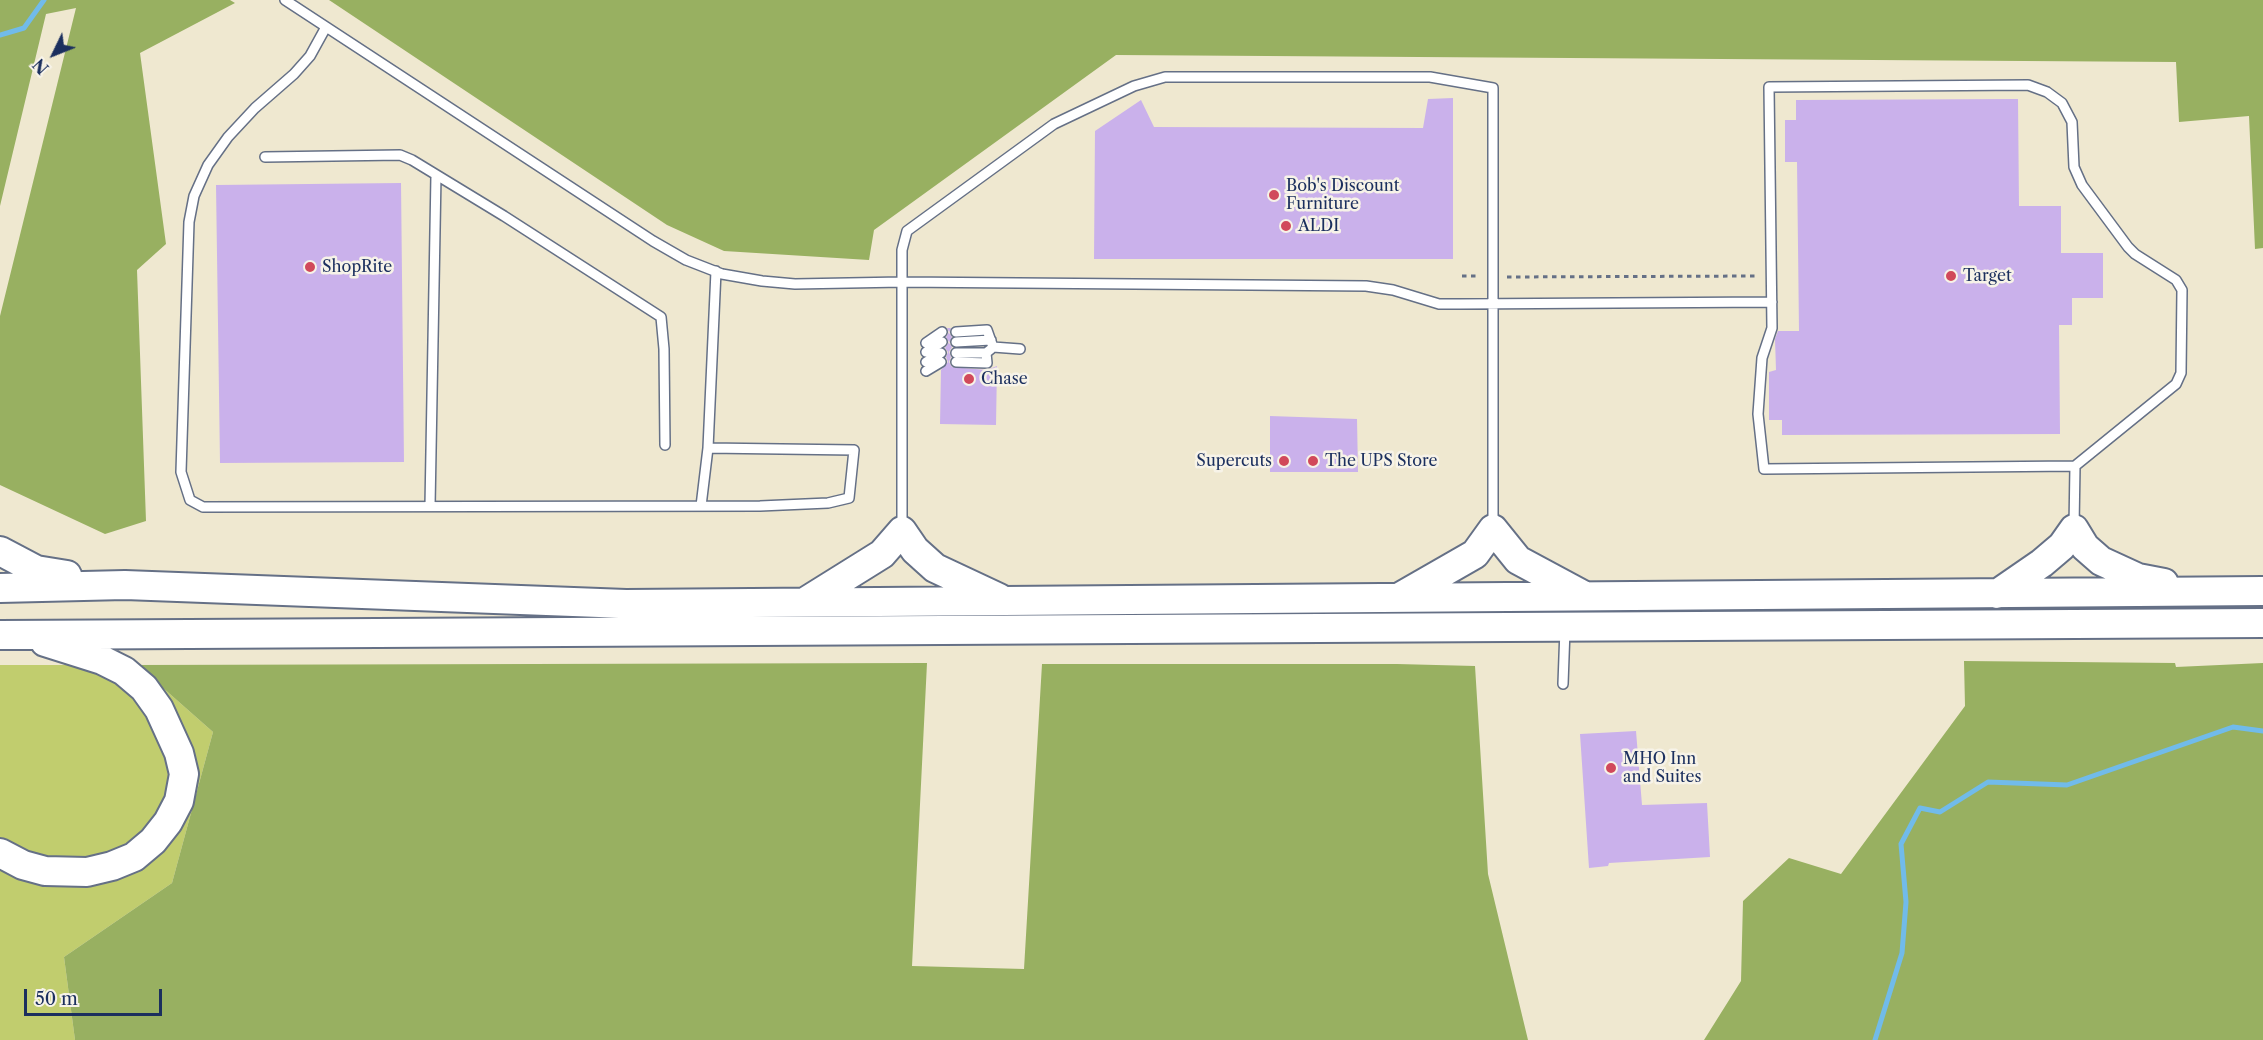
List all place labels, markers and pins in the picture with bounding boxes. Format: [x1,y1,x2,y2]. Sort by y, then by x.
place label: Bob's Discount Furniture [1286,176,1399,214]
marker: Bob's Discount Furniture [1267,188,1281,202]
place label: ALDI [1298,216,1339,236]
marker: ALDI [1279,219,1293,233]
place label: ShopRite [322,257,392,277]
marker: ShopRite [303,260,317,274]
place label: Target [1963,266,2012,286]
marker: Target [1944,269,1958,283]
place label: Chase [981,369,1028,389]
marker: Chase [962,372,976,386]
place label: Supercuts [1196,451,1272,471]
place label: The UPS Store [1325,451,1438,471]
marker: Supercuts [1277,454,1291,468]
marker: The UPS Store [1306,454,1320,468]
place label: MHO Inn and Suites [1623,749,1701,787]
marker: MHO Inn and Suites [1604,761,1618,775]

